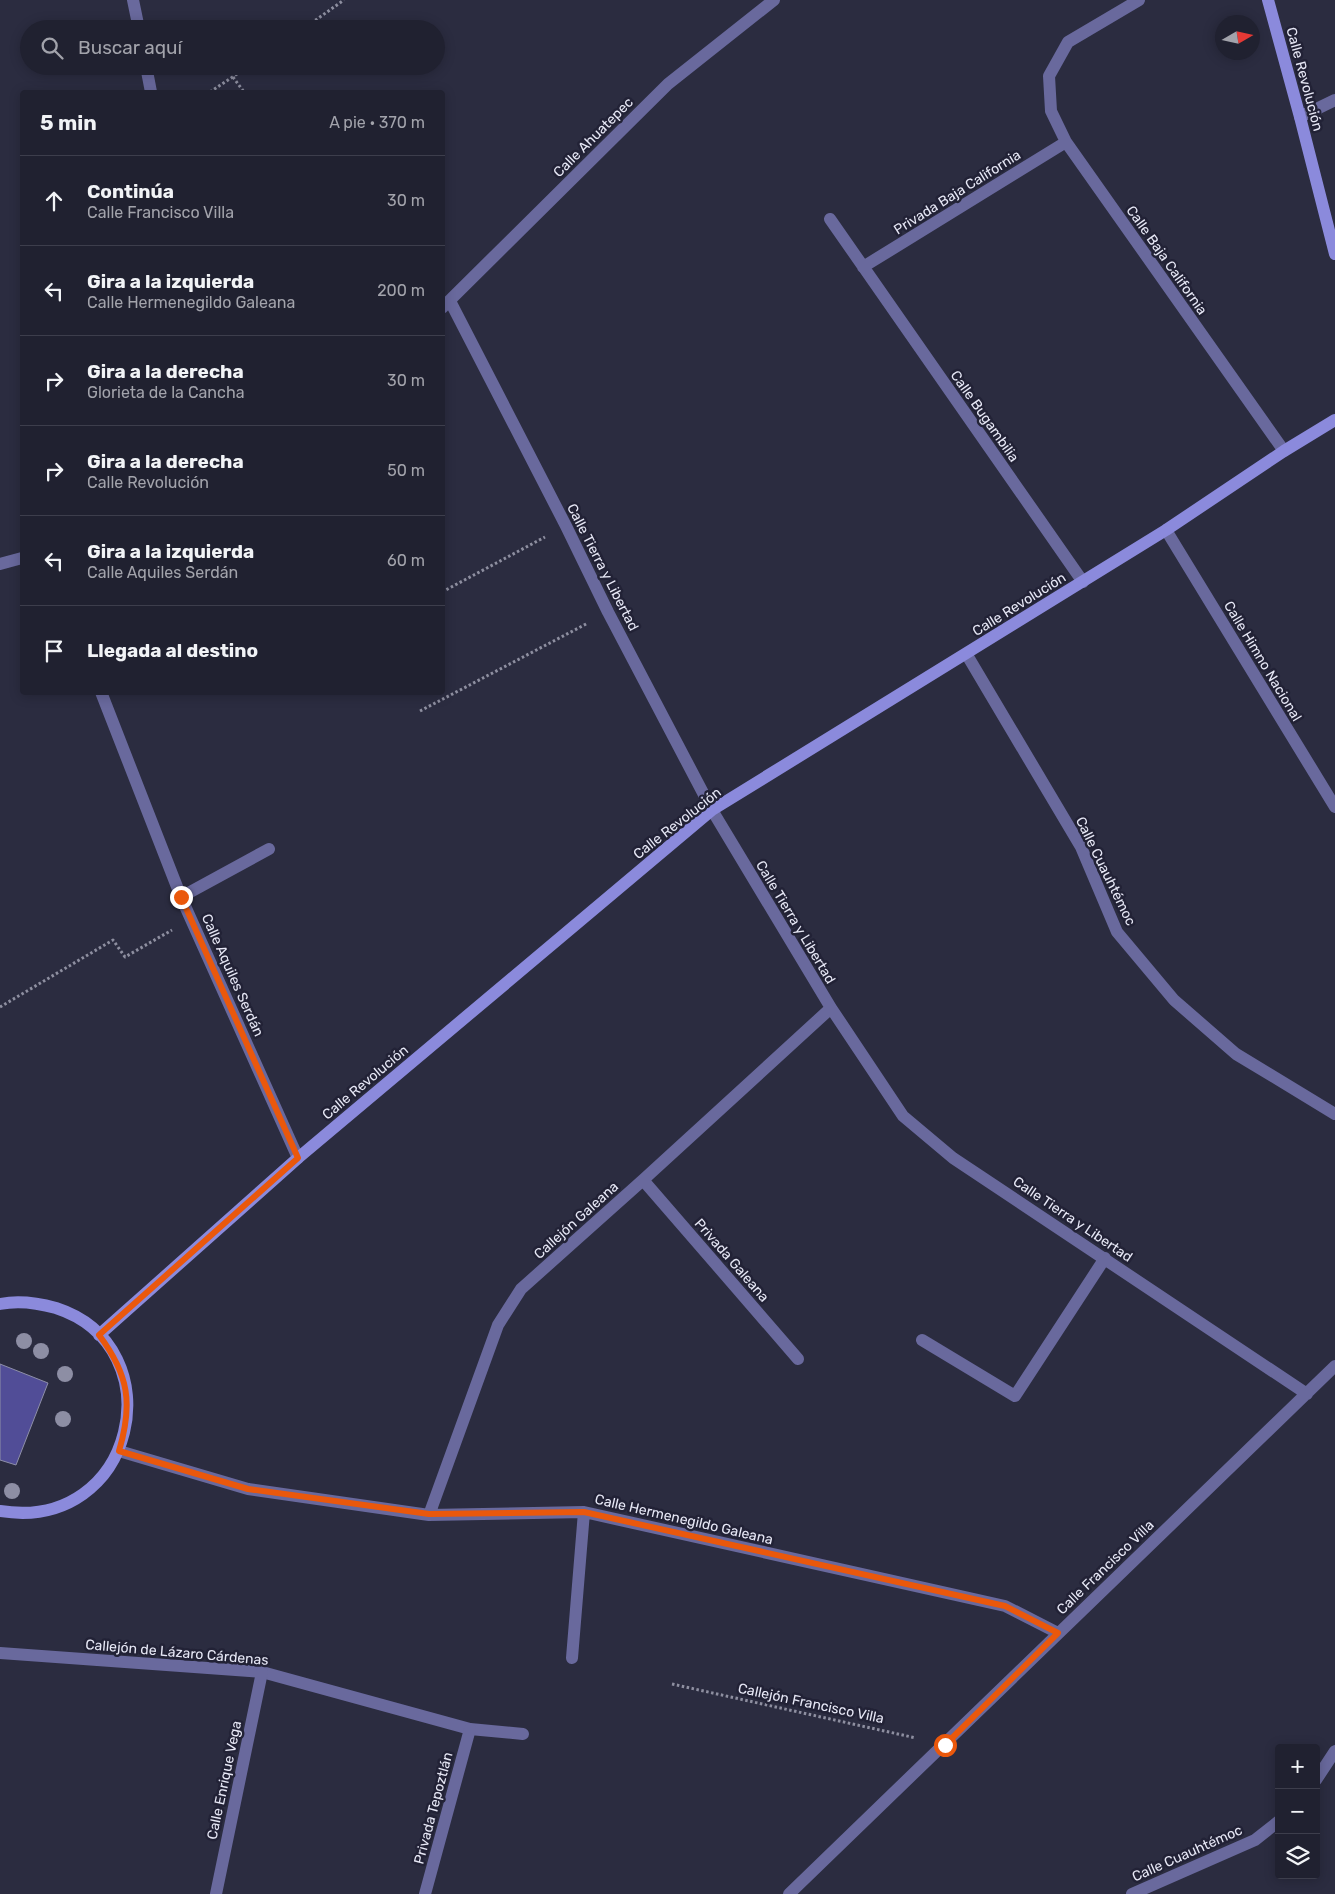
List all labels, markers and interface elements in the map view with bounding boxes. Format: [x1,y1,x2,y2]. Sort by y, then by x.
north arrow [1215,15,1260,60]
search box [20,20,445,75]
street label: Calle Revolución [1282,25,1327,133]
icon: search [38,34,66,62]
text: Buscar aquí [78,36,182,59]
street label: Calle Ahuatepec [550,94,637,181]
text: 5 min [40,110,97,135]
text: A pie · 370 m [329,113,425,132]
street label: Privada Baja California [891,146,1024,238]
text: Continúa [87,180,174,203]
icon: ahead [40,187,68,215]
text: 30 m [387,191,425,210]
text: Calle Francisco Villa [87,203,234,222]
street label: Calle Baja California [1123,203,1211,318]
text: Gira a la izquierda [87,270,254,293]
icon: left [40,277,68,305]
text: 200 m [377,281,425,300]
text: Calle Hermenegildo Galeana [87,293,295,312]
text: Gira a la derecha [87,360,244,383]
icon: right [40,367,68,395]
street label: Calle Bugambilia [947,367,1022,465]
text: 30 m [387,371,425,390]
text: Glorieta de la Cancha [87,383,244,402]
text: Gira a la derecha [87,450,244,473]
icon: right [40,457,68,485]
text: 50 m [387,461,425,480]
text: Calle Revolución [87,473,209,492]
street label: Calle Tierra y Libertad [563,501,642,634]
text: Gira a la izquierda [87,540,254,563]
icon: left [40,547,68,575]
text: 60 m [387,551,425,570]
text: Calle Aquiles Serdán [87,563,238,582]
street label: Calle Revolución [969,569,1069,640]
street label: Calle Himno Nacional [1220,598,1305,724]
icon: arrive [40,637,68,665]
text: Llegada al destino [87,639,258,662]
street label: Calle Revolución [630,784,725,863]
street label: Calle Cuauhtémoc [1072,814,1139,929]
street label: Calle Tierra y Libertad [752,858,839,987]
route end [170,886,193,909]
street label: Calle Aquiles Serdán [198,911,267,1039]
street label: Calle Revolución [319,1042,412,1123]
street label: Calle Tierra y Libertad [1010,1173,1136,1266]
street label: Callejón Galeana [531,1178,622,1263]
street label: Privada Galeana [691,1215,772,1305]
street label: Calle Hermenegildo Galeana [593,1491,775,1548]
street label: Calle Francisco Villa [1053,1517,1158,1618]
street label: Callejón de Lázaro Cárdenas [85,1636,269,1669]
street label: Callejón Francisco Villa [736,1680,885,1727]
street label: Calle Enrique Vega [204,1719,245,1841]
route start [934,1734,957,1757]
map controls [1275,1744,1320,1879]
button: + [1275,1744,1320,1789]
street label: Privada Tepoztlán [410,1750,457,1866]
button: − [1275,1789,1320,1834]
street label: Calle Cuauhtémoc [1129,1821,1245,1885]
button: layers [1275,1834,1320,1879]

